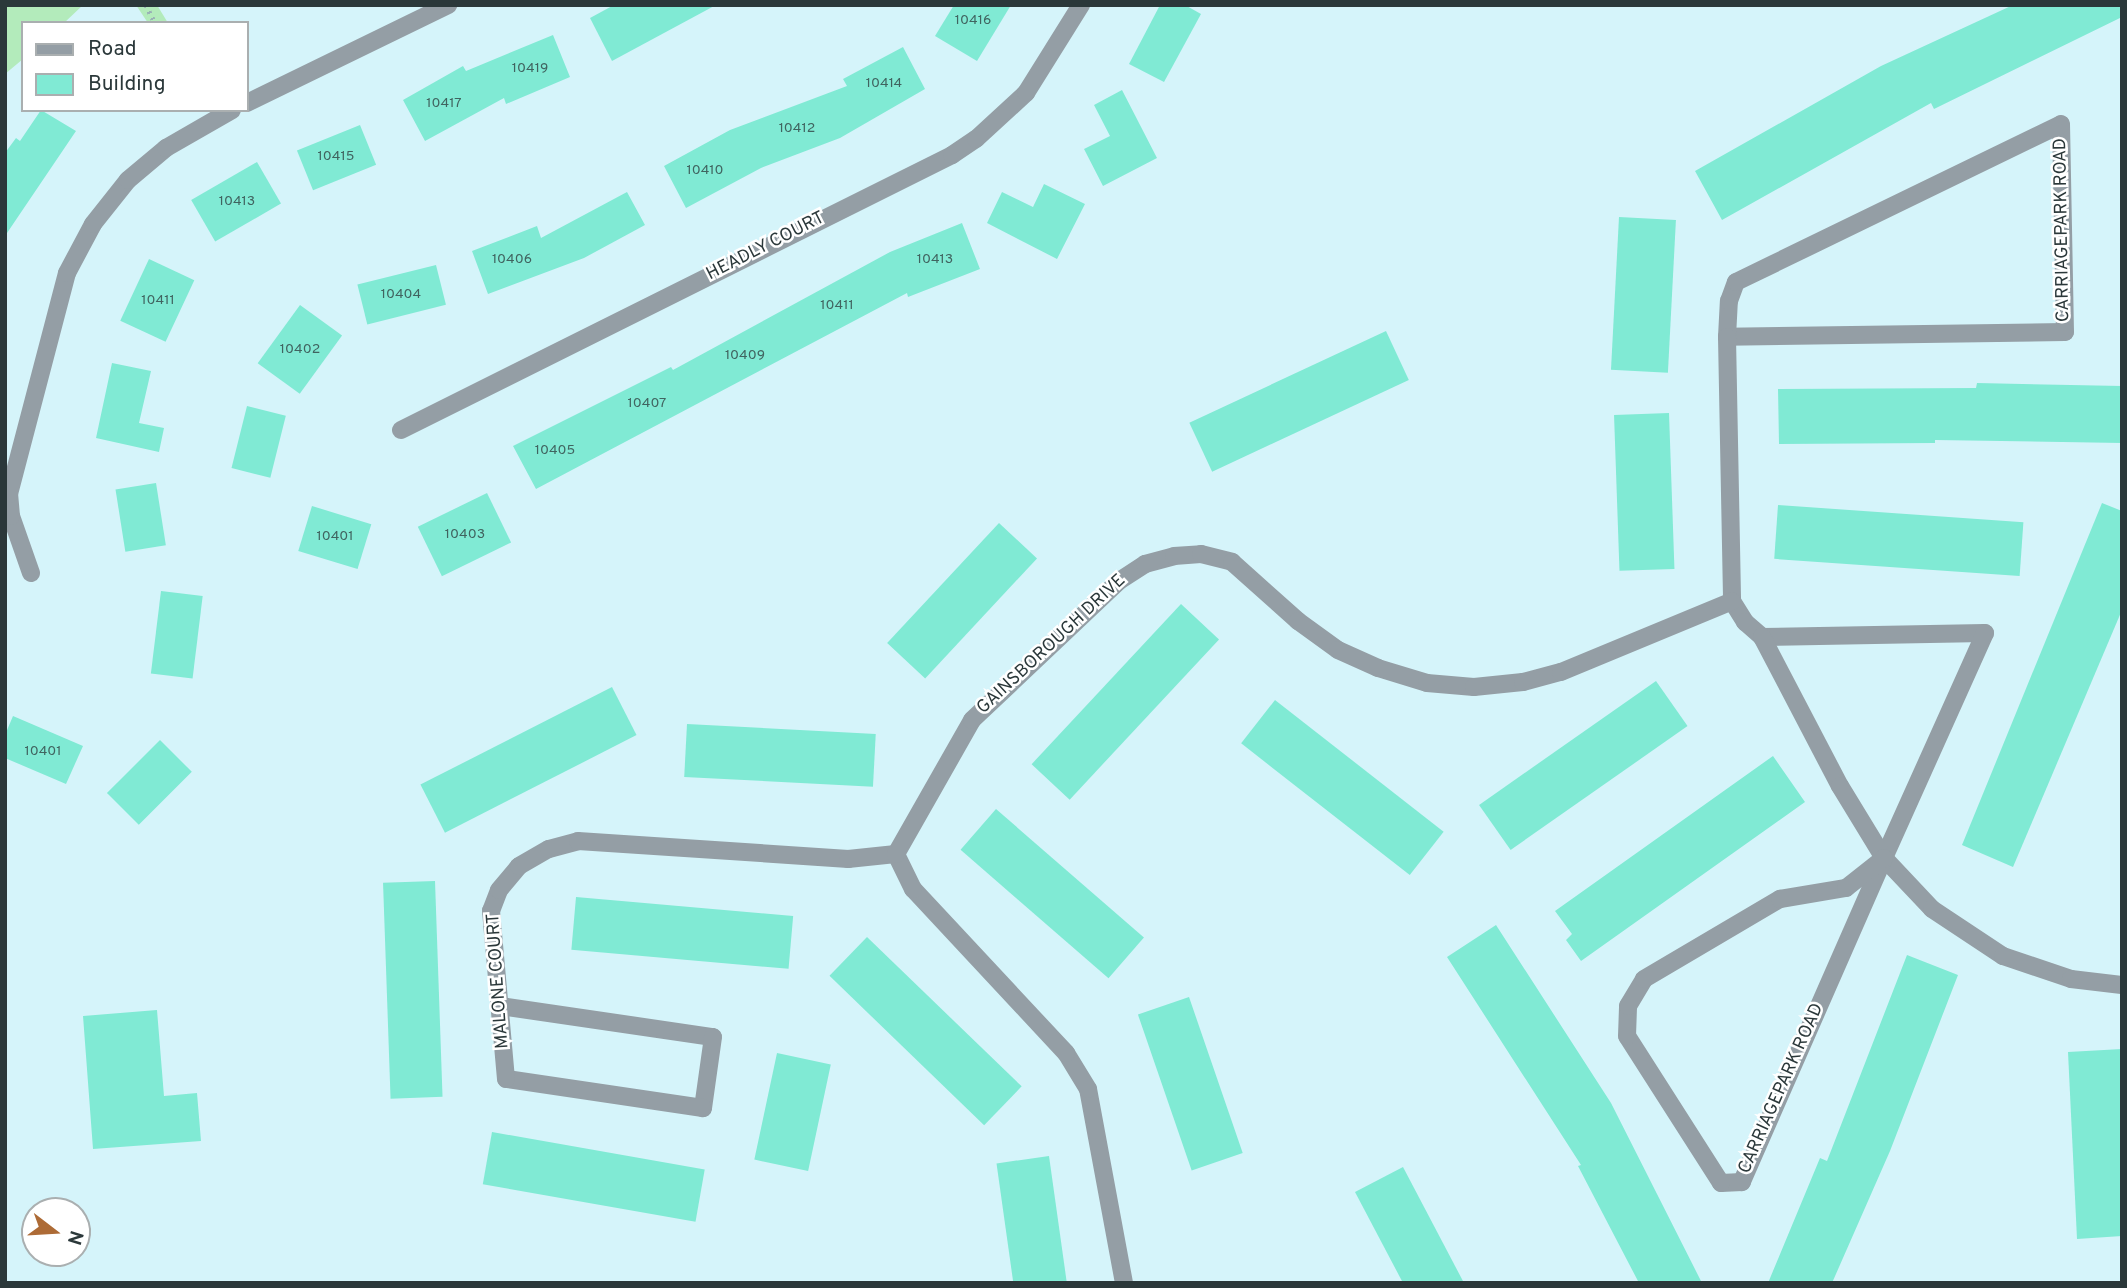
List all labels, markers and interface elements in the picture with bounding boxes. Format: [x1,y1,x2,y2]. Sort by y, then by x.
house number: 10416 [955,13,991,29]
legend [21,21,248,112]
text: Road [88,36,137,63]
house number: 10419 [512,61,548,77]
text: Building [88,71,166,98]
house number: 10414 [866,76,902,92]
house number: 10417 [426,96,462,112]
house number: 10412 [779,121,815,137]
street label: CARRIAGEPARK ROAD [2051,138,2075,322]
house number: 10415 [318,149,354,165]
house number: 10410 [686,163,724,179]
house number: 10413 [219,194,255,210]
street label: HEADLY COURT [703,208,829,286]
house number: 10406 [492,252,532,268]
house number: 10413 [917,252,953,268]
house number: 10404 [381,287,421,303]
house number: 10411 [141,293,175,309]
house number: 10411 [820,298,854,314]
house number: 10402 [280,342,320,358]
house number: 10409 [725,348,765,364]
house number: 10407 [628,396,666,412]
house number: 10405 [535,443,575,459]
house number: 10403 [445,527,485,543]
house number: 10401 [316,529,354,545]
street label: GAINSBOROUGH DRIVE [973,570,1131,720]
house number: 10401 [24,744,62,760]
street label: MALONE COURT [483,913,515,1049]
street label: CARRIAGEPARK ROAD [1735,1000,1829,1178]
north arrow [21,1197,91,1267]
text: N [61,1228,88,1248]

